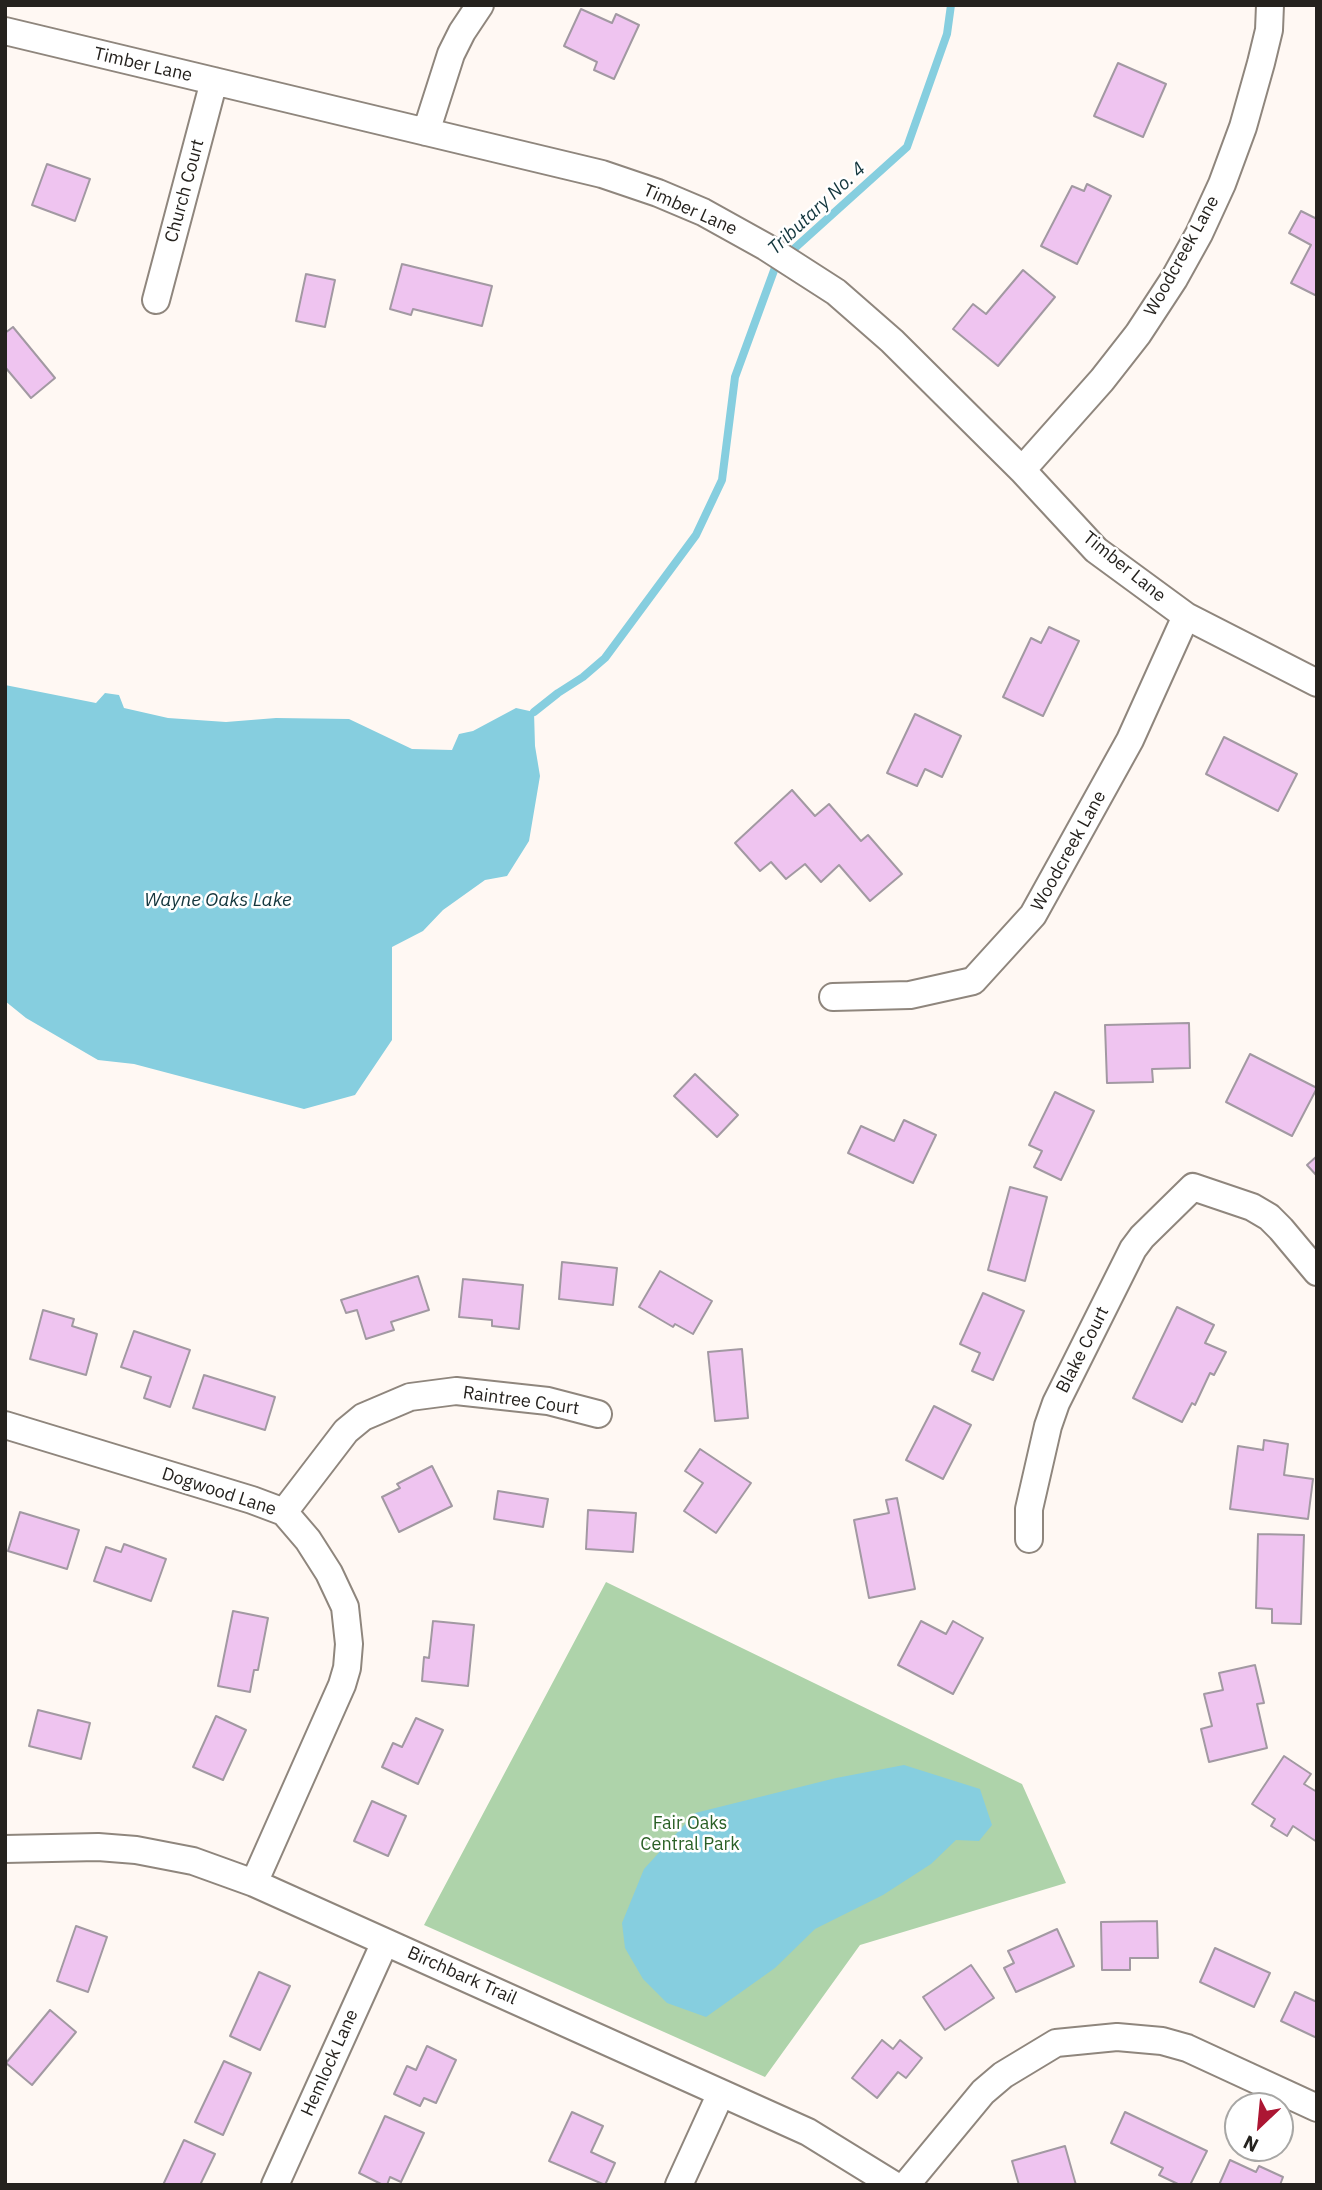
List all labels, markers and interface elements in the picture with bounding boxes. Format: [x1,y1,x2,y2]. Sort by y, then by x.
street label: Timber Lane [92,43,194,87]
street label: Church Court [161,137,209,245]
water label: Tributary No. 4 [763,158,871,260]
street label: Timber Lane [640,180,740,240]
street label: Woodcreek Lane [1140,192,1224,320]
street label: Timber Lane [1078,527,1170,607]
street label: Woodcreek Lane [1027,787,1111,915]
water label: Wayne Oaks Lake [144,890,292,912]
street label: Blake Court [1052,1303,1114,1397]
street label: Raintree Court [462,1382,580,1420]
street label: Dogwood Lane [159,1463,279,1521]
park label: Fair Oaks Central Park [640,1813,740,1856]
street label: Birchbark Trail [404,1942,520,2010]
street label: Hemlock Lane [297,2006,363,2120]
north arrow [1224,2092,1294,2162]
text: N [1239,2130,1262,2158]

